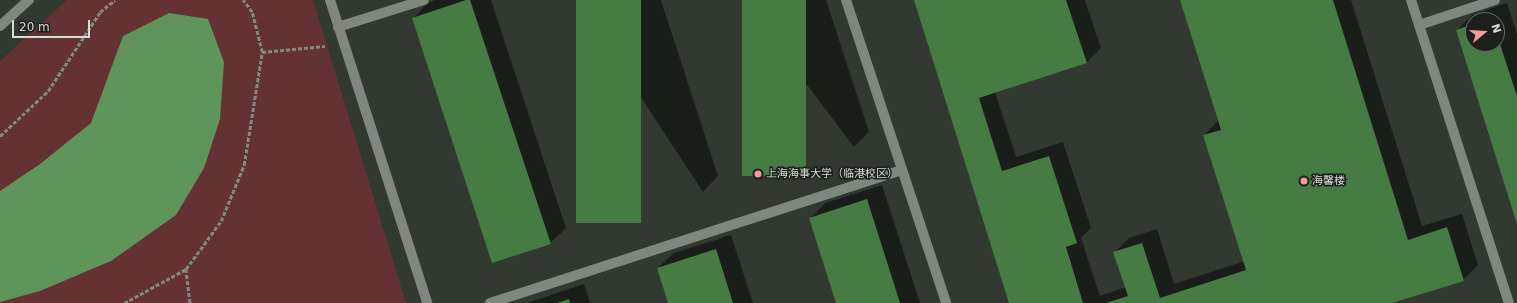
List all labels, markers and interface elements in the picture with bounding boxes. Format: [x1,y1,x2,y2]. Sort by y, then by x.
scale bar [14,12,92,38]
north arrow [1465,12,1505,52]
text: 20 m [19,20,50,34]
text: N [1488,22,1504,35]
place label: 上海海事大学（临港校区） [766,167,898,181]
marker: 上海海事大学（临港校区） [753,169,763,179]
place label: 海馨楼 [1312,174,1345,188]
marker: 海馨楼 [1299,176,1309,186]

